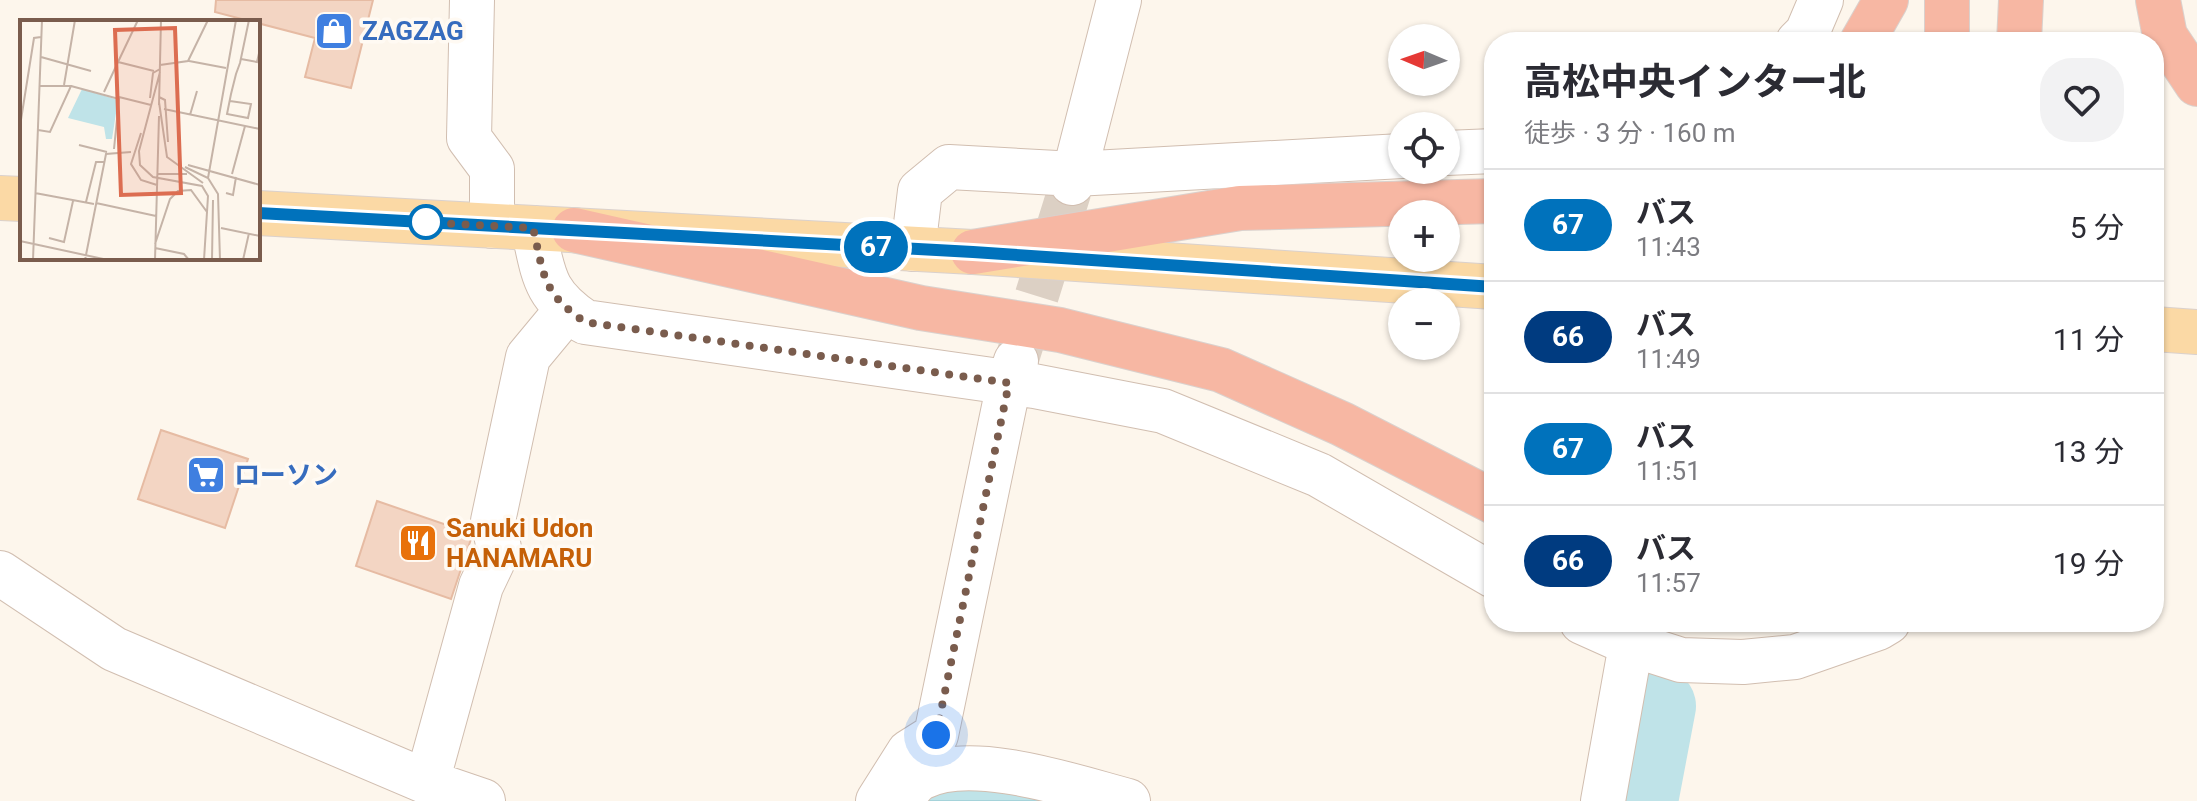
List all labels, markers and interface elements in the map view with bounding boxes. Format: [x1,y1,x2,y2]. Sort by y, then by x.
shop icon: ZAGZAG [313,10,355,52]
place label: ZAGZAG [362,16,464,46]
inset map [20,20,260,260]
north arrow [1388,24,1460,96]
map controls [1388,24,1460,360]
button: heart [2040,58,2124,142]
text: 高松中央インター北 [1524,60,1866,104]
button: locate [1388,112,1460,184]
text: 徒歩 · 3 分 · 160 m [1524,118,1736,148]
text: バス [1636,195,1696,230]
button: + [1388,200,1460,272]
unlabelled marker [409,205,443,239]
text: 67 [1552,208,1584,241]
text: 5 分 [2070,210,2124,245]
line badge: 67 [840,221,912,273]
text: 67 [860,230,892,263]
text: 11:43 [1636,232,1701,262]
button: − [1388,288,1460,360]
text: バス [1636,307,1696,342]
text: 66 [1552,320,1584,353]
text: 11 分 [2053,322,2124,357]
text: 11:49 [1636,344,1701,374]
text: バス [1636,419,1696,454]
text: 67 [1552,432,1584,465]
text: 13 分 [2053,434,2124,469]
supermarket icon: ローソン [185,454,227,496]
text: 11:51 [1636,456,1701,486]
place label: ローソン [234,460,338,490]
place label: Sanuki Udon HANAMARU [446,513,593,573]
restaurant icon: Sanuki Udon HANAMARU [397,522,439,564]
text: バス [1636,531,1696,566]
text: 66 [1552,544,1584,577]
text: 19 分 [2053,546,2124,581]
text: 11:57 [1636,568,1701,598]
your location [916,715,956,755]

